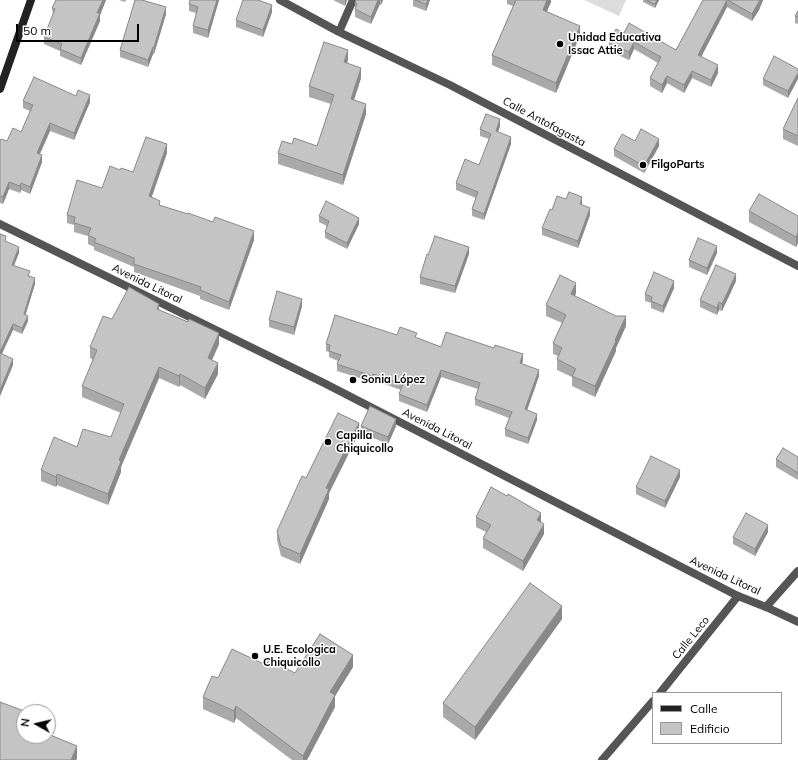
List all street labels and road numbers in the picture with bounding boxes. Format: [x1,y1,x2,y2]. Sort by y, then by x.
street label: Calle Antofagasta [500,95,588,149]
street label: Avenida Litoral [110,261,184,307]
street label: Avenida Litoral [400,406,474,452]
street label: Avenida Litoral [688,554,762,598]
street label: Calle Leco [670,614,712,662]

